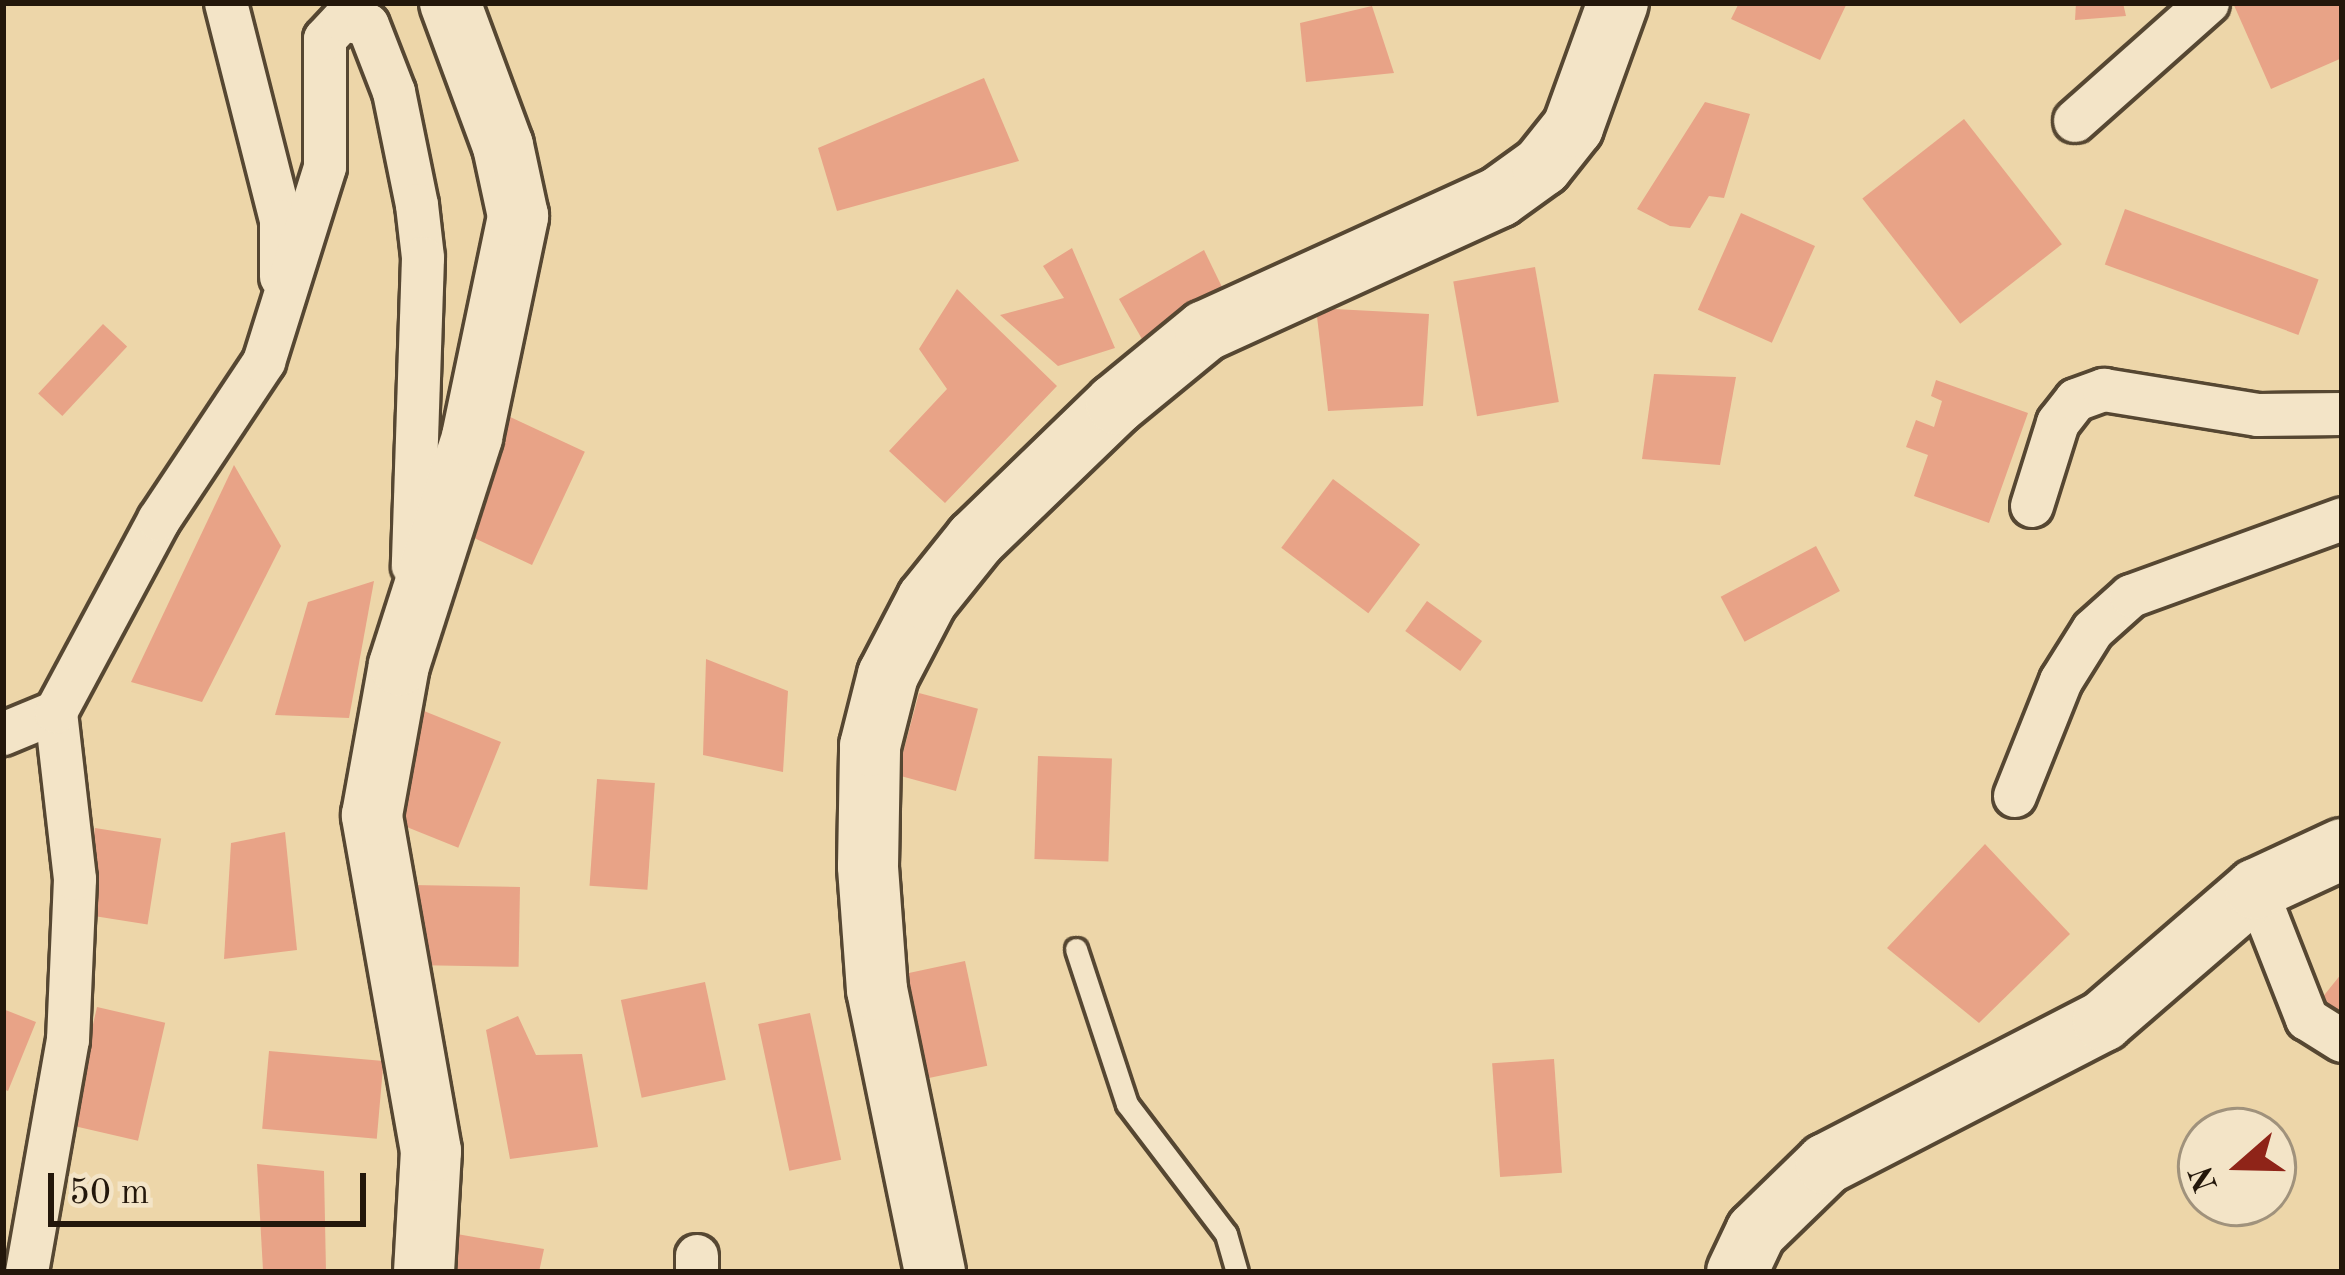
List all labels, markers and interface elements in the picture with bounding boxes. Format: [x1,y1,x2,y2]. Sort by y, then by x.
north arrow [2177,1107,2297,1227]
scale bar [54,1149,372,1223]
text: N [2186,1161,2225,1196]
text: 50 m [69,1176,149,1212]

